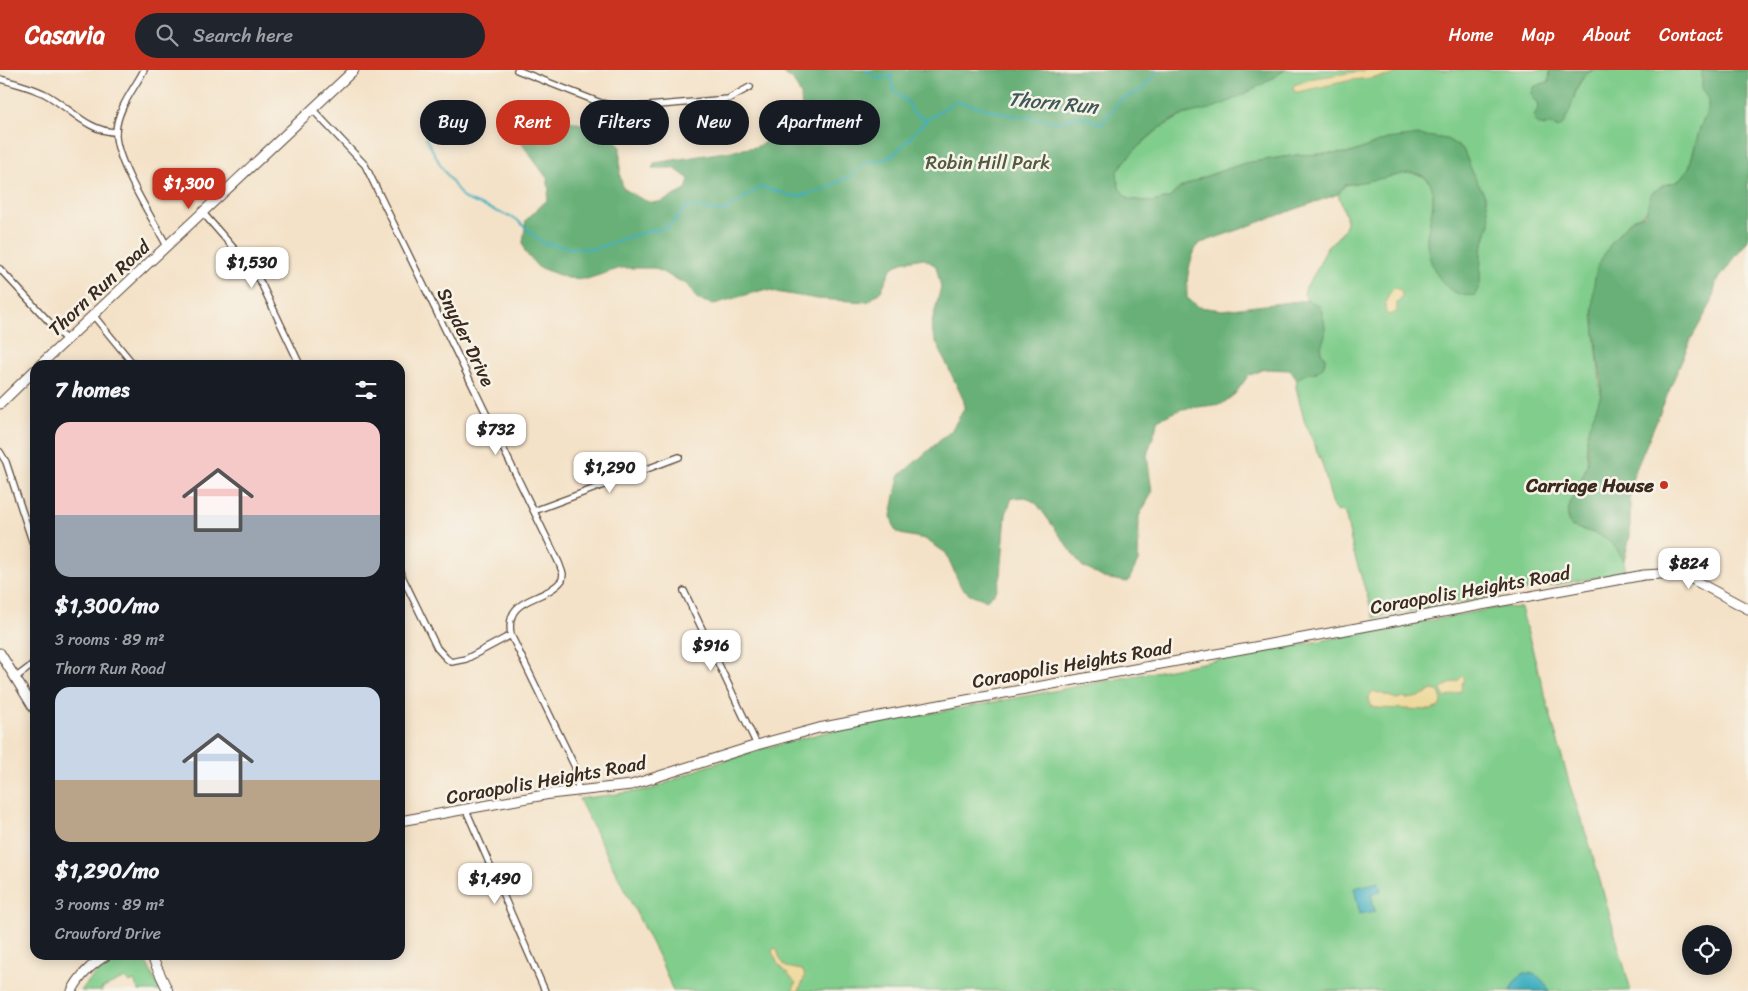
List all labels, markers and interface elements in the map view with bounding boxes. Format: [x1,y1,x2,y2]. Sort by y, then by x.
search box [135,13,485,58]
text: Casavia [25,14,105,56]
text: Search here [193,19,293,52]
text: Home [1449,19,1494,51]
text: Map [1522,19,1555,51]
text: About [1583,19,1631,51]
text: Contact [1659,19,1723,51]
icon: search [153,21,181,49]
water label: Thorn Run [1007,82,1101,125]
chip: Buy [420,100,486,145]
chip: Rent [496,100,570,145]
chip: Filters [580,100,669,145]
chip: New [679,100,749,145]
chip: Apartment [759,100,880,145]
park label: Robin Hill Park [926,146,1050,179]
pin: $1,300 [148,168,230,210]
text: $1,300 [164,169,214,198]
street label: Thorn Run Road [40,231,159,345]
pin: $1,530 [211,246,293,289]
text: $1,530 [227,248,277,277]
street label: Snyder Drive [428,282,504,392]
text: 7 homes [55,371,130,409]
icon: filters [352,376,380,404]
pin: $732 [466,414,526,456]
text: $732 [477,415,515,444]
pin: $1,290 [569,452,651,494]
text: $1,290 [584,453,636,482]
icon: home [173,455,263,545]
place label: Carriage House [1525,469,1654,502]
marker: Carriage House [1658,479,1670,491]
pin: $824 [1659,548,1719,590]
text: $824 [1669,549,1709,578]
street label: Coraopolis Heights Road [1367,556,1574,624]
text: $1,300/mo [55,587,159,625]
text: 3 rooms · 89 m² [55,625,164,654]
pin: $916 [681,630,741,672]
street label: Coraopolis Heights Road [969,630,1176,698]
text: $916 [693,631,729,660]
text: Thorn Run Road [55,654,165,683]
icon: home [173,720,263,810]
street label: Coraopolis Heights Road [443,746,650,814]
text: $1,290/mo [55,852,159,890]
pin: $1,490 [454,862,536,905]
text: $1,490 [469,864,521,893]
text: 3 rooms · 89 m² [55,890,164,919]
text: Crawford Drive [55,919,161,948]
map controls [1682,925,1732,975]
button: locate [1682,925,1732,975]

